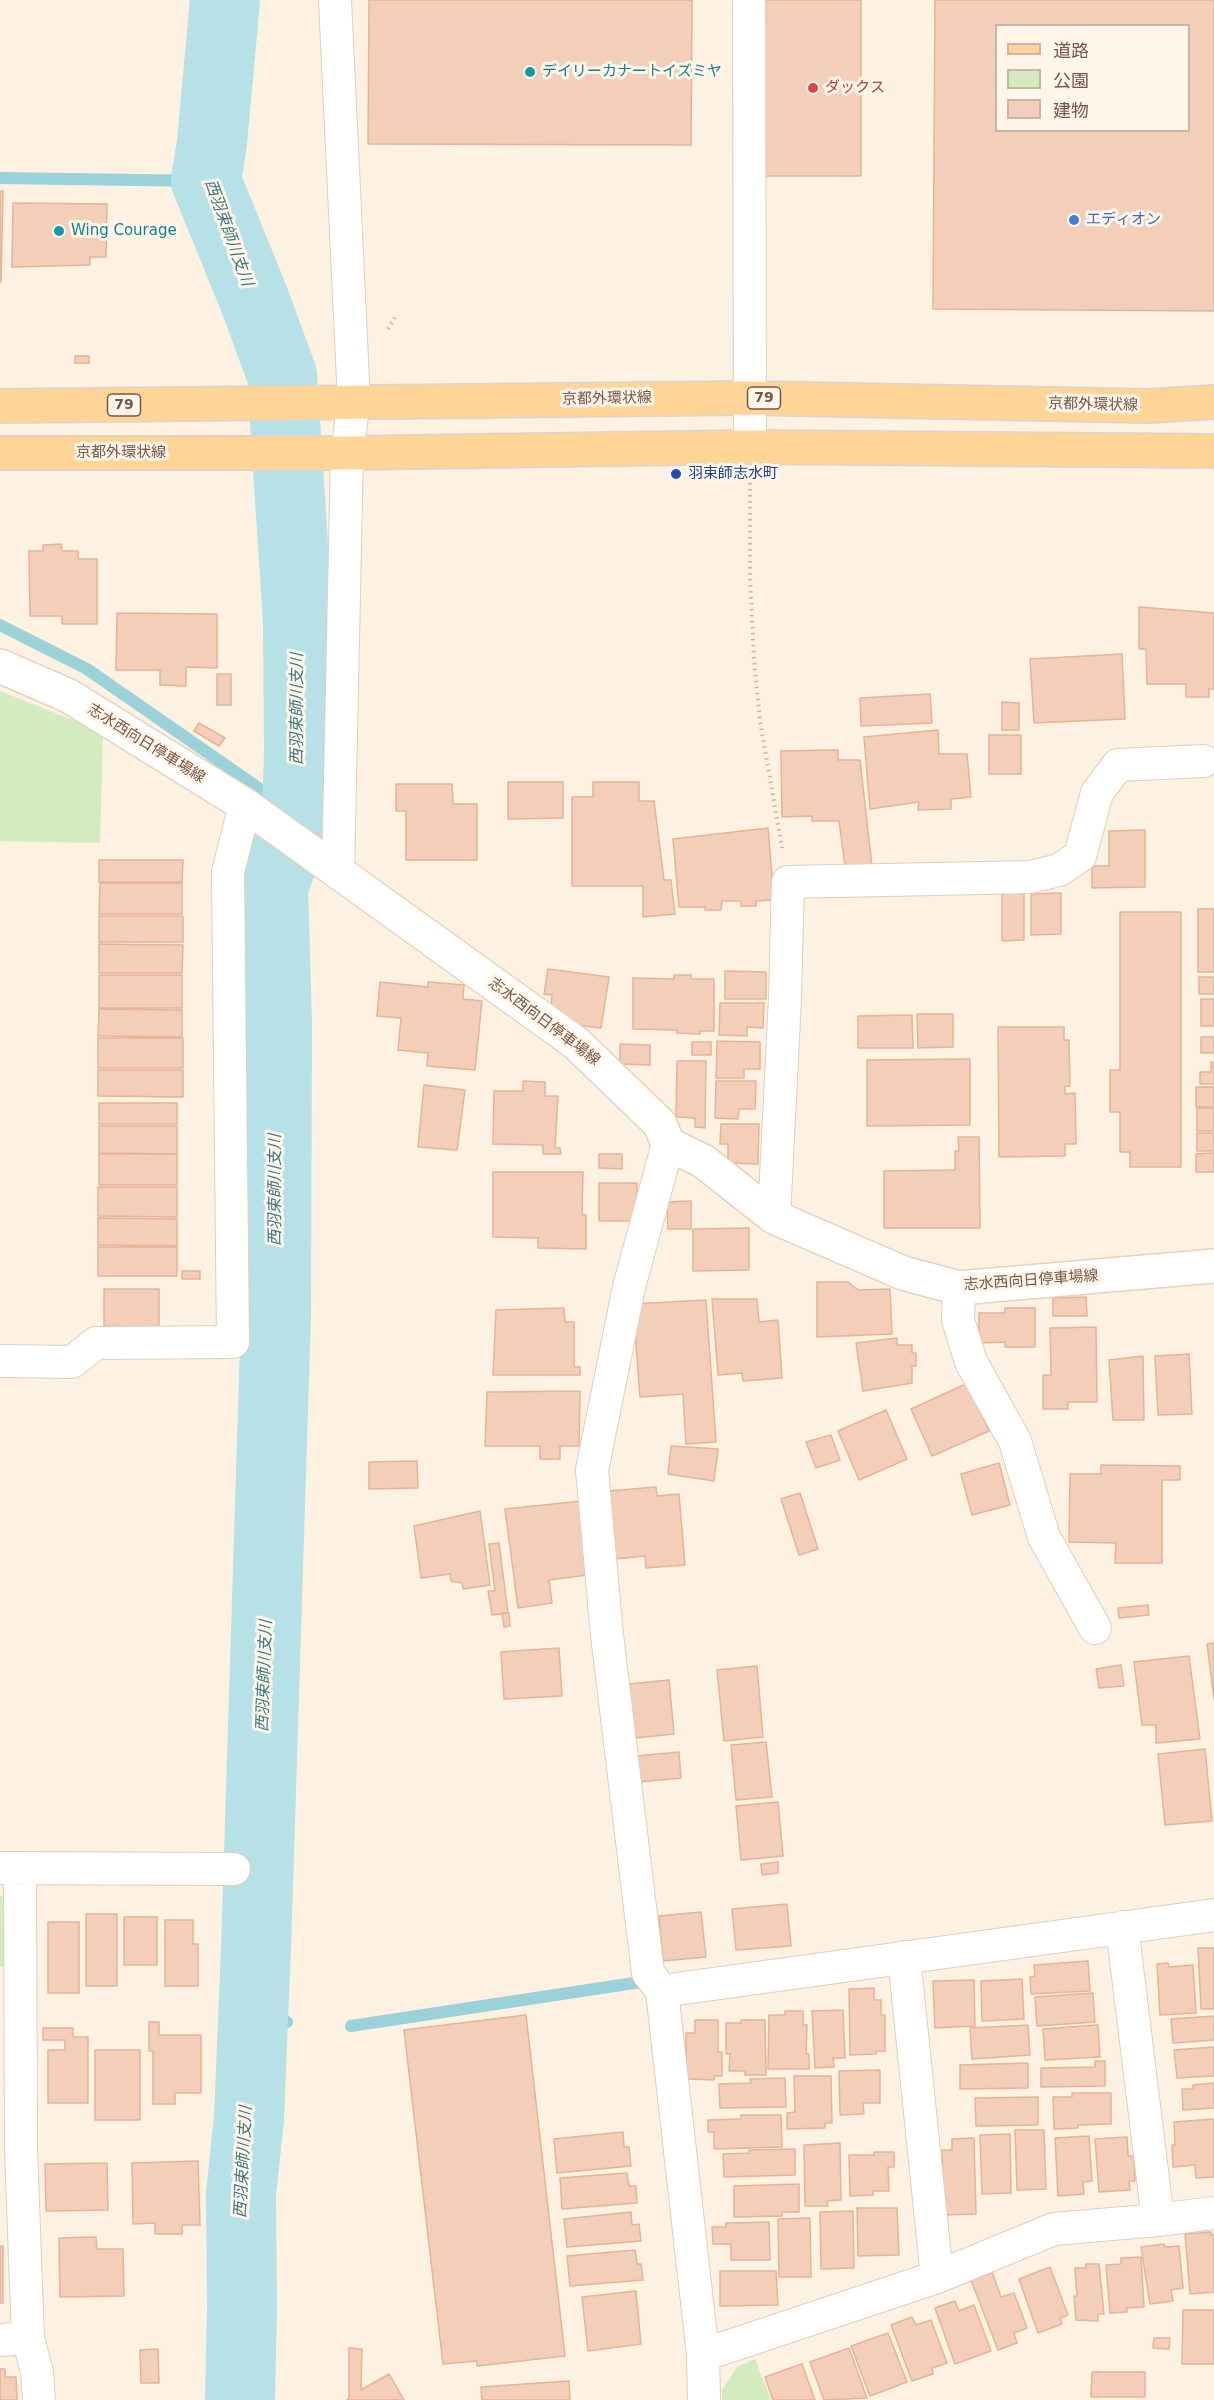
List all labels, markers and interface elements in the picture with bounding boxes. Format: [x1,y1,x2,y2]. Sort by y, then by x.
legend [995,24,1190,132]
text: 道路 [1053,40,1089,61]
place label: デイリーカナートイズミヤ [542,63,722,81]
marker: デイリーカナートイズミヤ [523,65,537,79]
text: 公園 [1053,70,1089,91]
place label: ダックス [825,79,885,97]
marker: ダックス [806,81,820,95]
text: 建物 [1053,100,1089,121]
water label: 西羽束師川支川 [200,177,256,289]
place label: エディオン [1086,211,1161,229]
marker: エディオン [1067,213,1081,227]
place label: Wing Courage [71,222,177,240]
marker: Wing Courage [52,224,66,238]
road number: 79 [748,387,780,409]
street label: 京都外環状線 [562,389,652,409]
road number: 79 [108,394,140,416]
street label: 京都外環状線 [1048,395,1138,415]
street label: 京都外環状線 [76,444,166,462]
place label: 羽束師志水町 [688,465,778,483]
marker: 羽束師志水町 [669,467,683,481]
water label: 西羽束師川支川 [288,653,308,765]
street label: 志水西向日停車場線 [84,701,208,787]
street label: 志水西向日停車場線 [485,974,603,1070]
water label: 西羽束師川支川 [266,1134,286,1246]
street label: 志水西向日停車場線 [963,1267,1099,1295]
water label: 西羽束師川支川 [253,1620,277,1732]
water label: 西羽束師川支川 [231,2106,257,2218]

